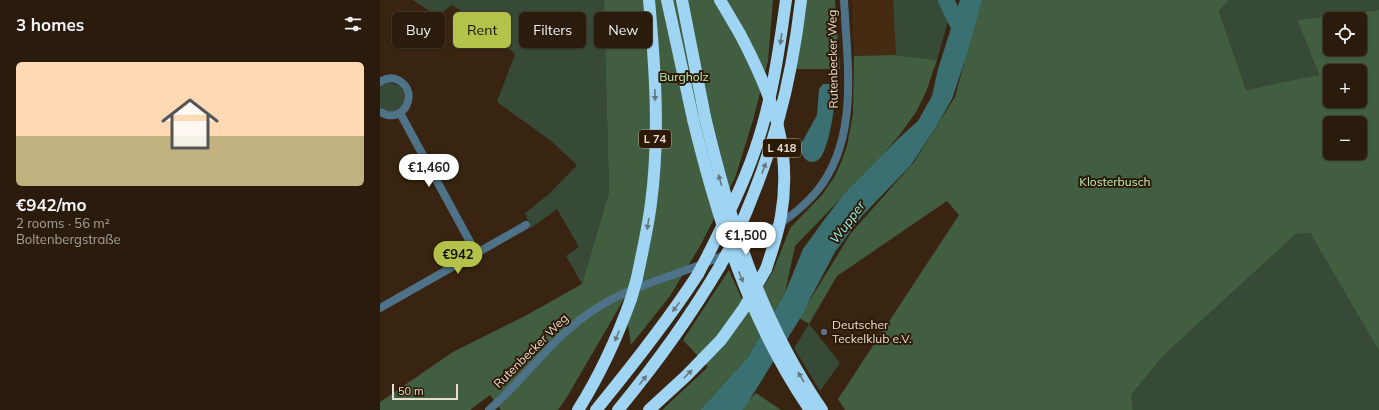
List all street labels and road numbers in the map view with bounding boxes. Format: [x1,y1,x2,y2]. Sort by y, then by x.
street label: Rutenbecker Weg [824,9,841,109]
road number: L 74 [639,130,671,148]
road number: L 418 [763,139,801,157]
street label: Rutenbecker Weg [490,310,571,391]

